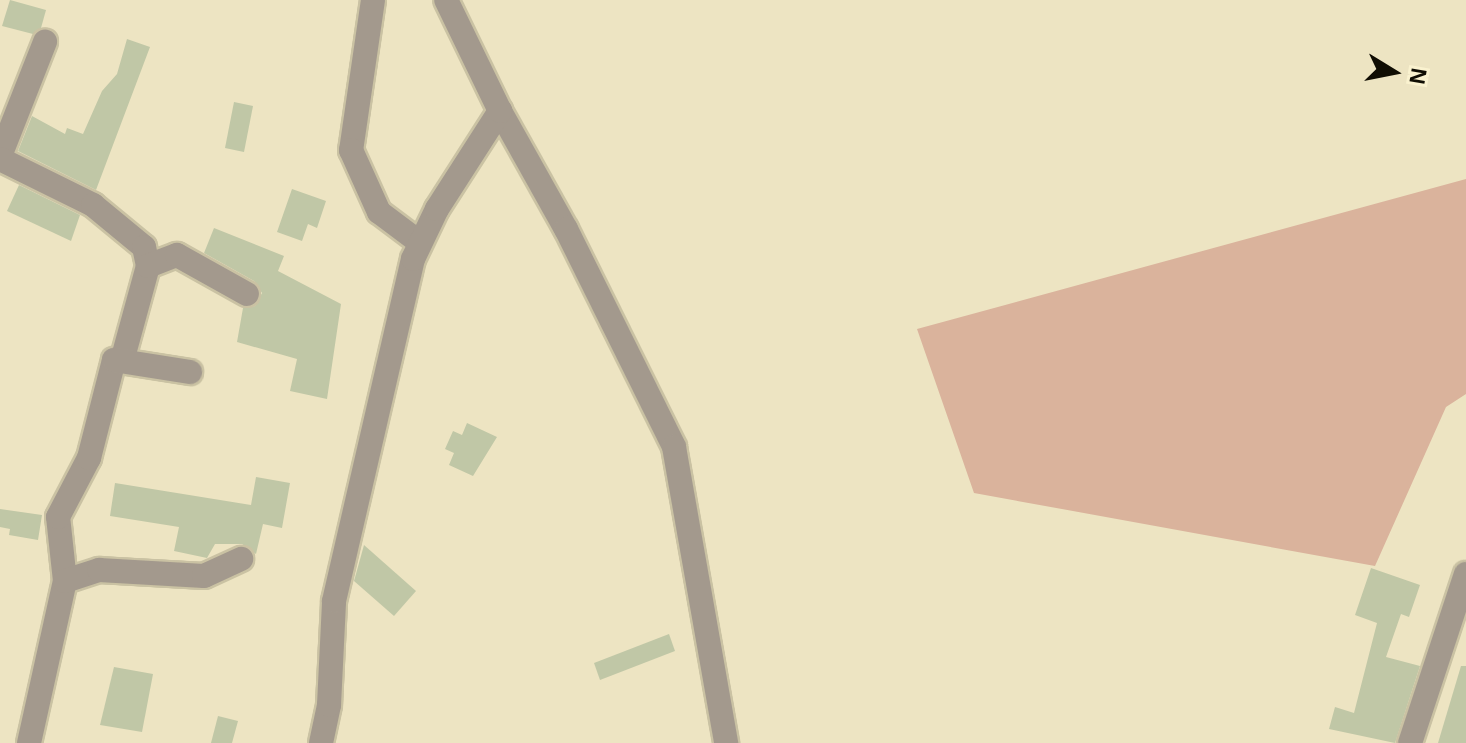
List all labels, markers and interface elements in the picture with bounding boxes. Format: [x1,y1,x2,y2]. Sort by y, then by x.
north arrow [1354,32,1434,112]
text: N [1404,66,1432,86]

